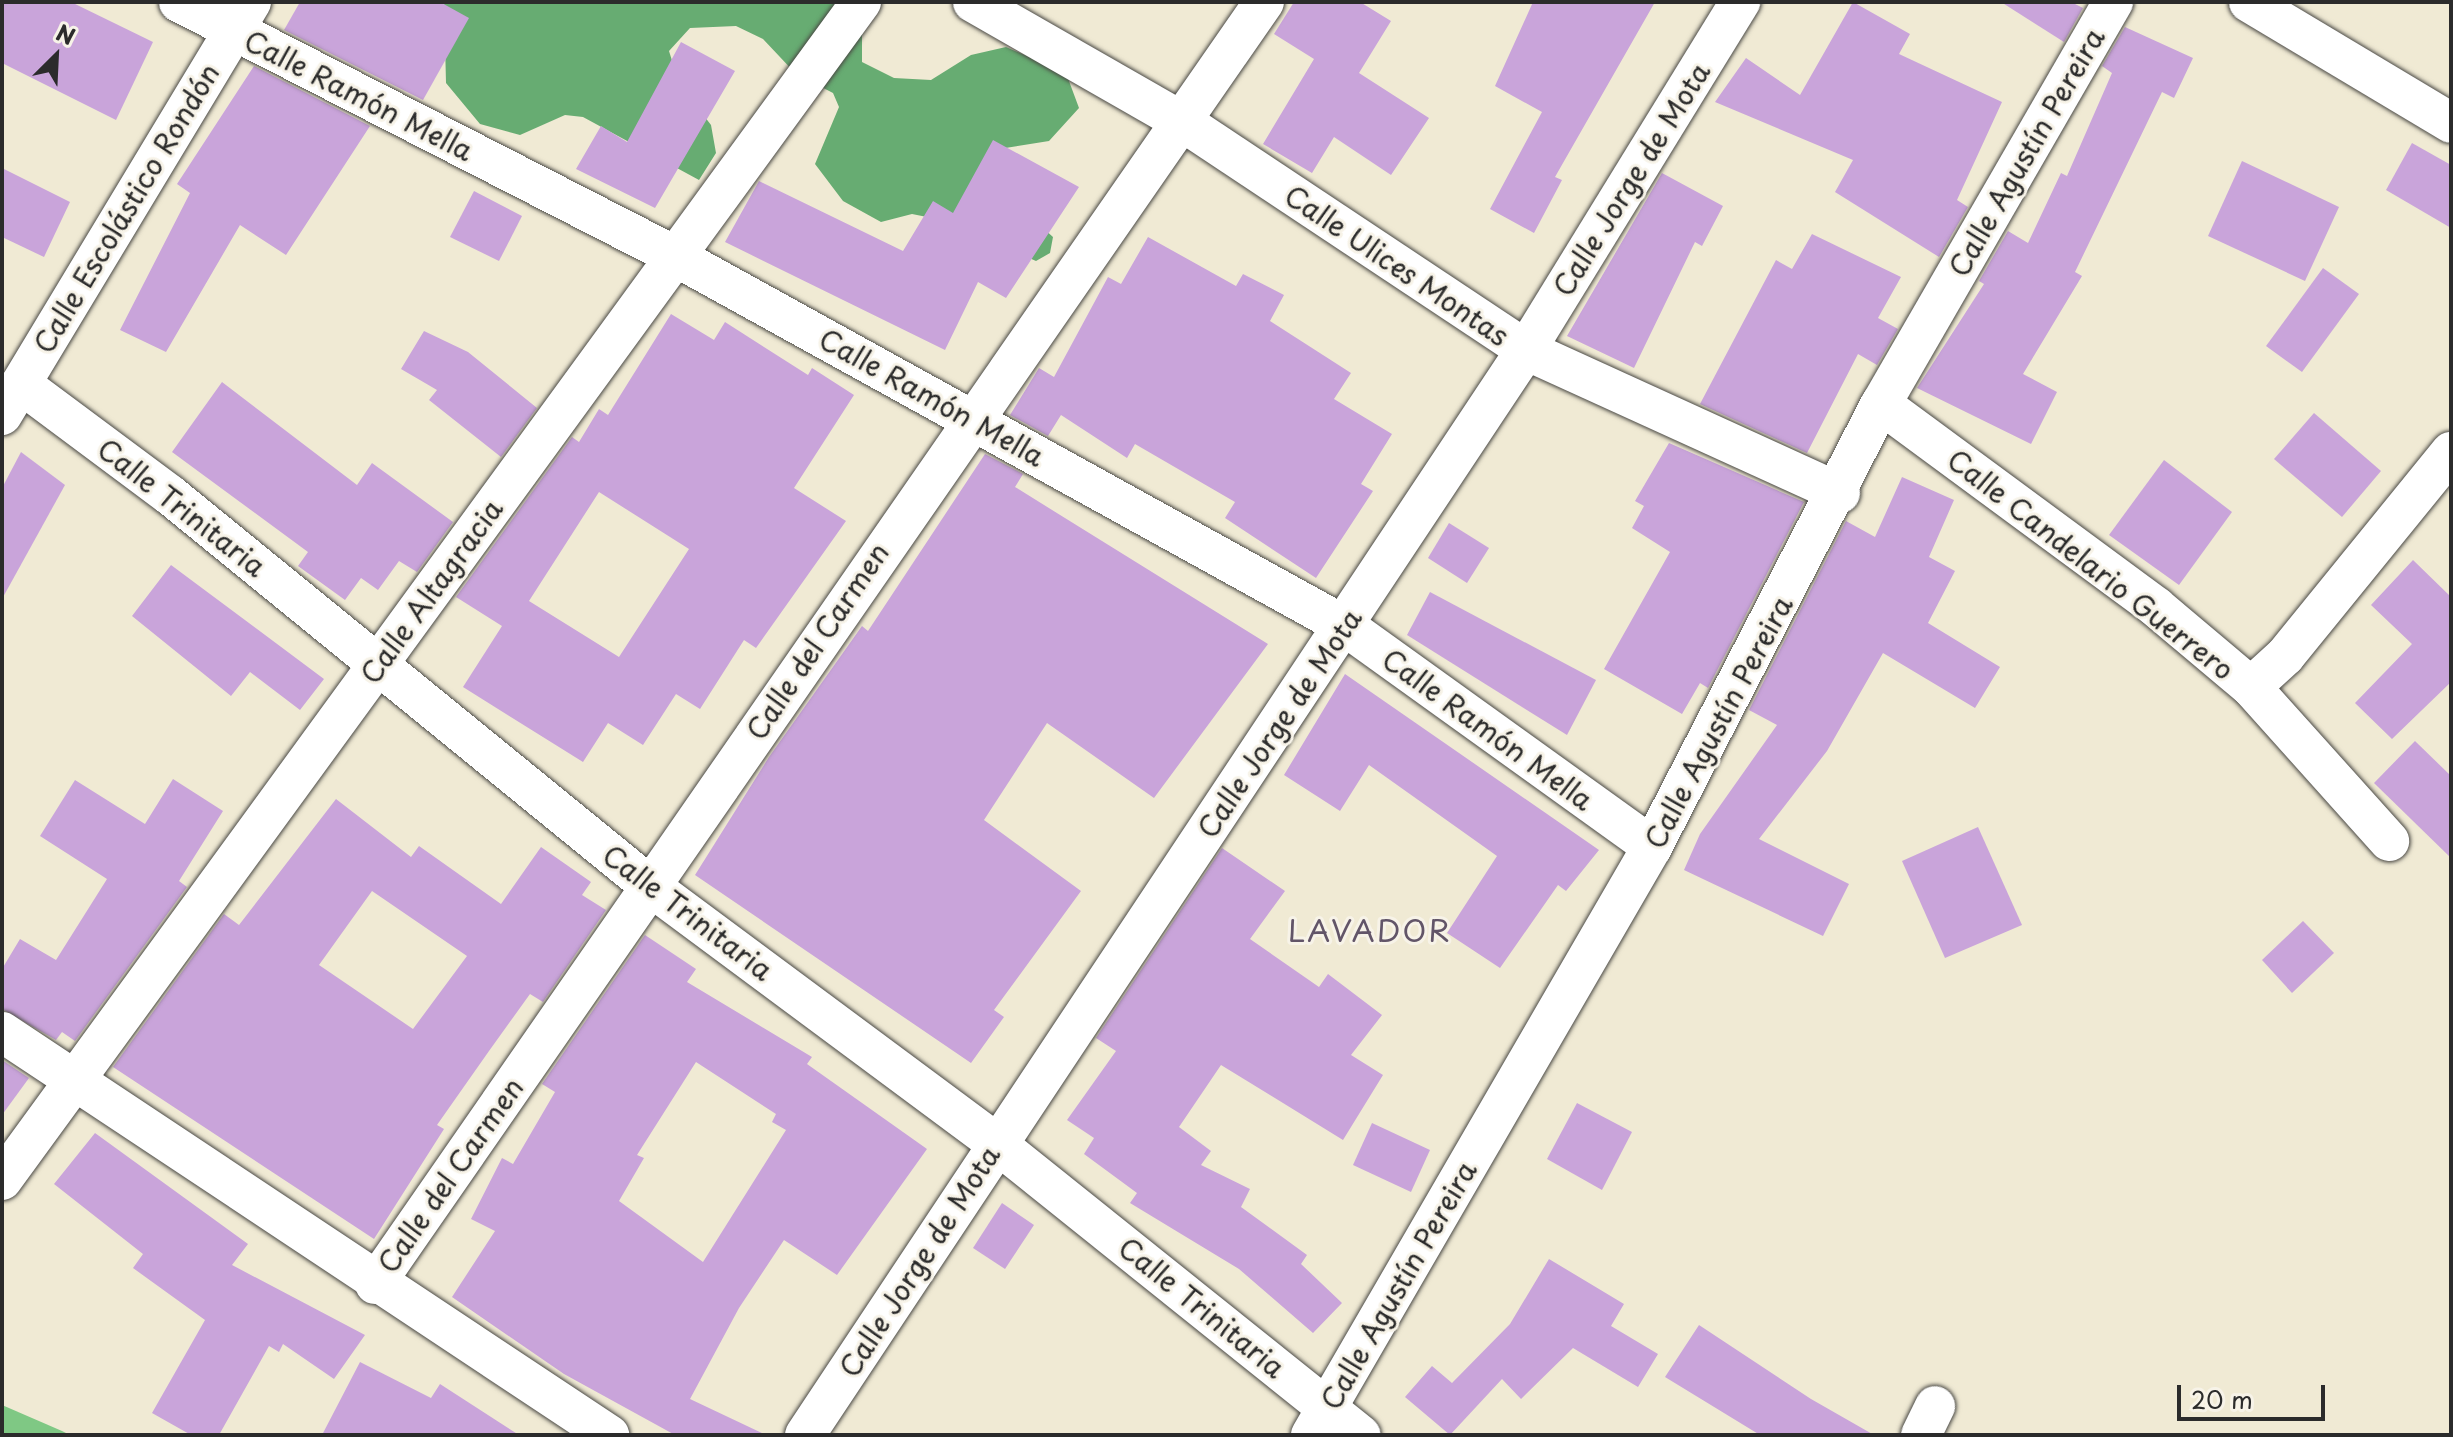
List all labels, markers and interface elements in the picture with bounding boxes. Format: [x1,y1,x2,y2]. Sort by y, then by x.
text: N [51,15,81,52]
north arrow [16,16,96,96]
street label: Calle Agustín Pereira [1941,22,2111,282]
street label: Calle Ramón Mella [239,23,479,167]
street label: Calle Jorge de Mota [1545,55,1717,303]
street label: Calle Escolástico Rondón [26,57,226,359]
street label: Calle Ulices Montas [1277,176,1517,354]
street label: Calle Ramón Mella [814,321,1050,473]
street label: Calle Trinitaria [91,431,273,583]
street label: Calle Candelario Guerrero [1941,442,2241,686]
street label: Calle Altagracia [353,492,509,690]
street label: Calle del Carmen [738,535,896,747]
street label: Calle Agustín Pereira [1637,590,1799,854]
street label: Calle Jorge de Mota [1189,601,1369,845]
street label: Calle Ramón Mella [1376,641,1600,817]
street label: Calle Trinitaria [596,837,780,987]
district label: LAVADOR [1290,912,1450,948]
street label: Calle del Carmen [369,1070,531,1280]
street label: Calle Jorge de Mota [831,1138,1007,1384]
street label: Calle Agustín Pereira [1313,1155,1483,1415]
street label: Calle Trinitaria [1112,1229,1292,1385]
scale bar [2181,1369,2329,1419]
text: 20 m [2191,1381,2253,1417]

